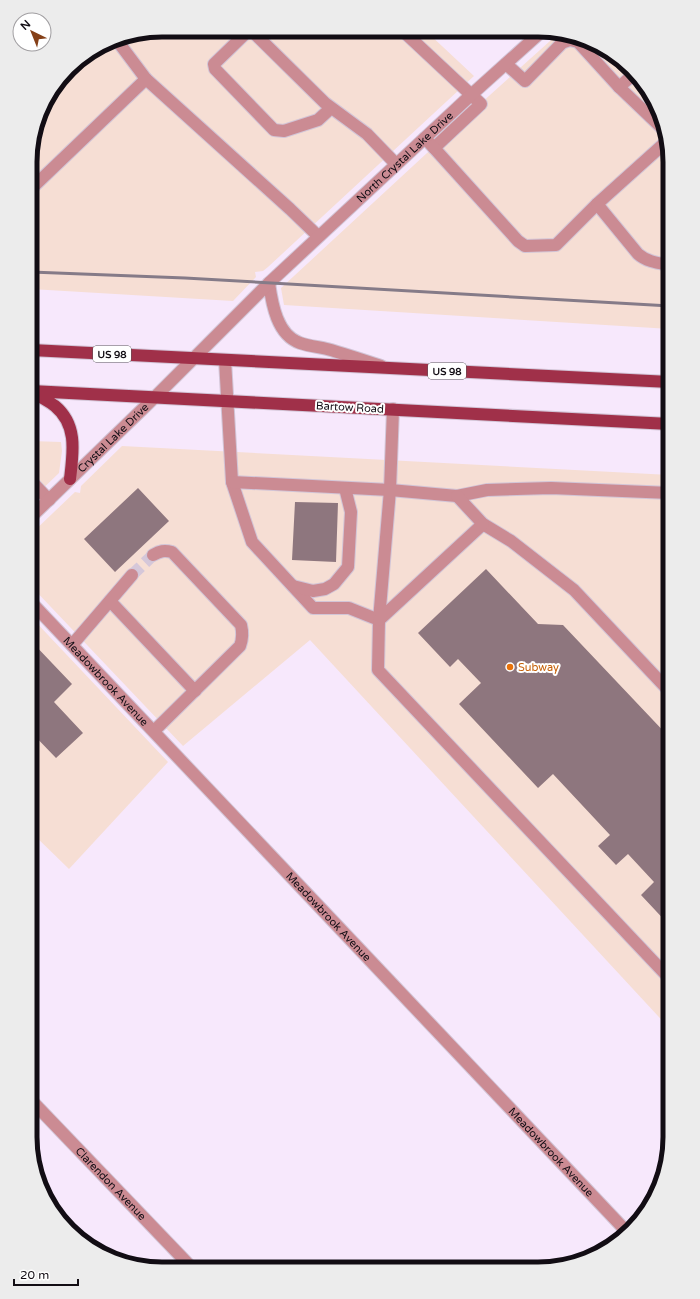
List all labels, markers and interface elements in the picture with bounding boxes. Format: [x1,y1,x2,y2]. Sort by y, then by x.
north arrow [12,12,52,52]
text: N [18,17,33,33]
street label: North Crystal Lake Drive [354,109,456,205]
road number: US 98 [93,346,131,362]
road number: US 98 [428,363,466,379]
street label: Bartow Road [316,399,384,416]
street label: Crystal Lake Drive [75,401,151,475]
street label: Meadowbrook Avenue [60,634,151,729]
place label: Subway [518,661,559,674]
marker: Subway [505,662,515,672]
street label: Meadowbrook Avenue [283,870,373,964]
street label: Meadowbrook Avenue [506,1105,596,1200]
street label: Clarendon Avenue [73,1145,149,1223]
scale bar [14,1261,78,1287]
text: 20 m [20,1268,49,1282]

